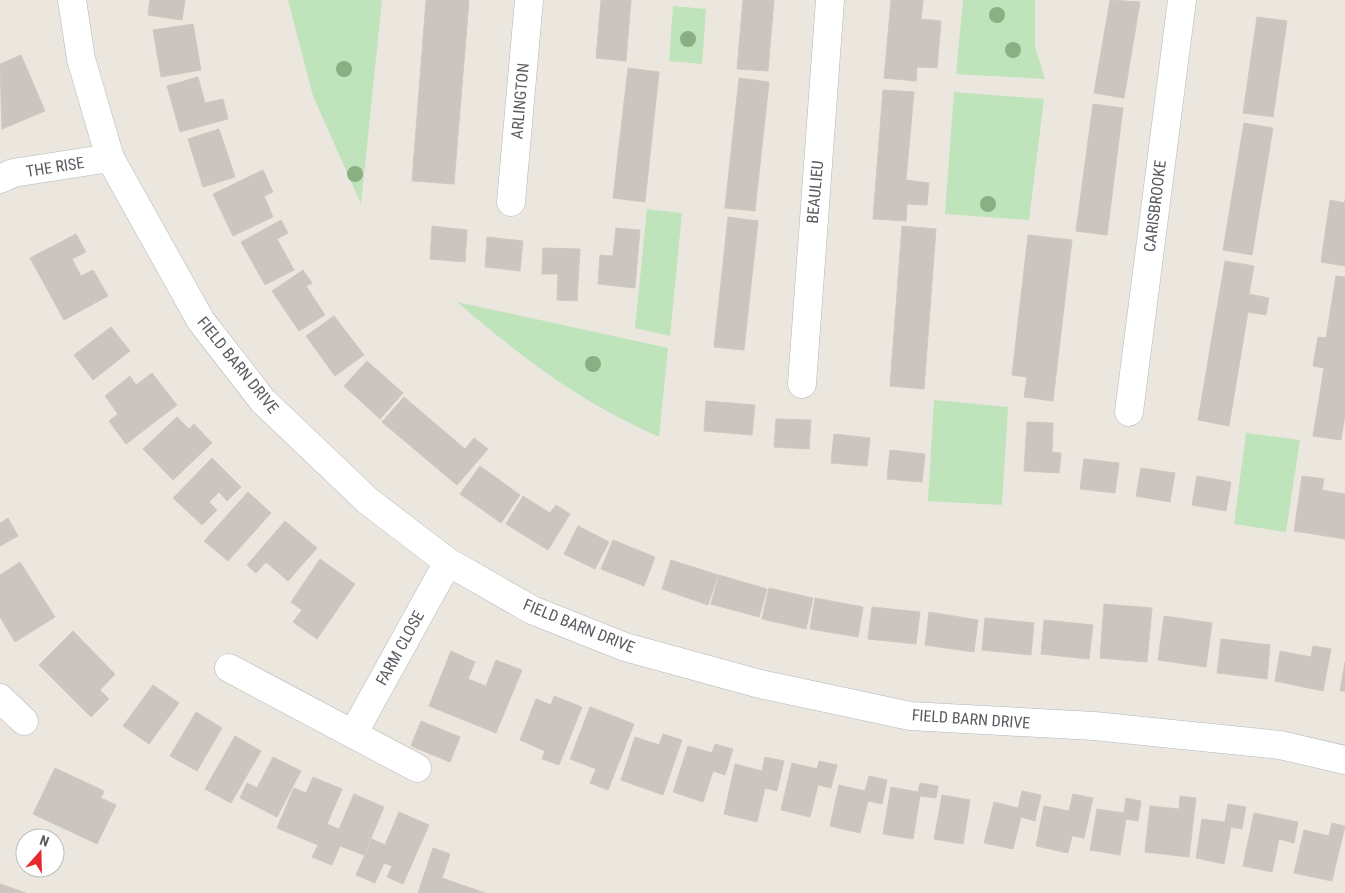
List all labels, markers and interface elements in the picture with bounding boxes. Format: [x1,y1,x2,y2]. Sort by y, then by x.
street label: ARLINGTON [507,62,533,140]
street label: THE RISE [25,153,85,181]
street label: CARISBROOKE [1140,159,1170,253]
street label: BEAULIEU [803,160,827,224]
street label: FIELD BARN DRIVE [193,313,283,417]
street label: FIELD BARN DRIVE [520,595,638,657]
street label: FARM CLOSE [372,608,428,688]
street label: FIELD BARN DRIVE [911,705,1031,733]
north arrow [15,828,65,878]
text: N [38,832,51,850]

